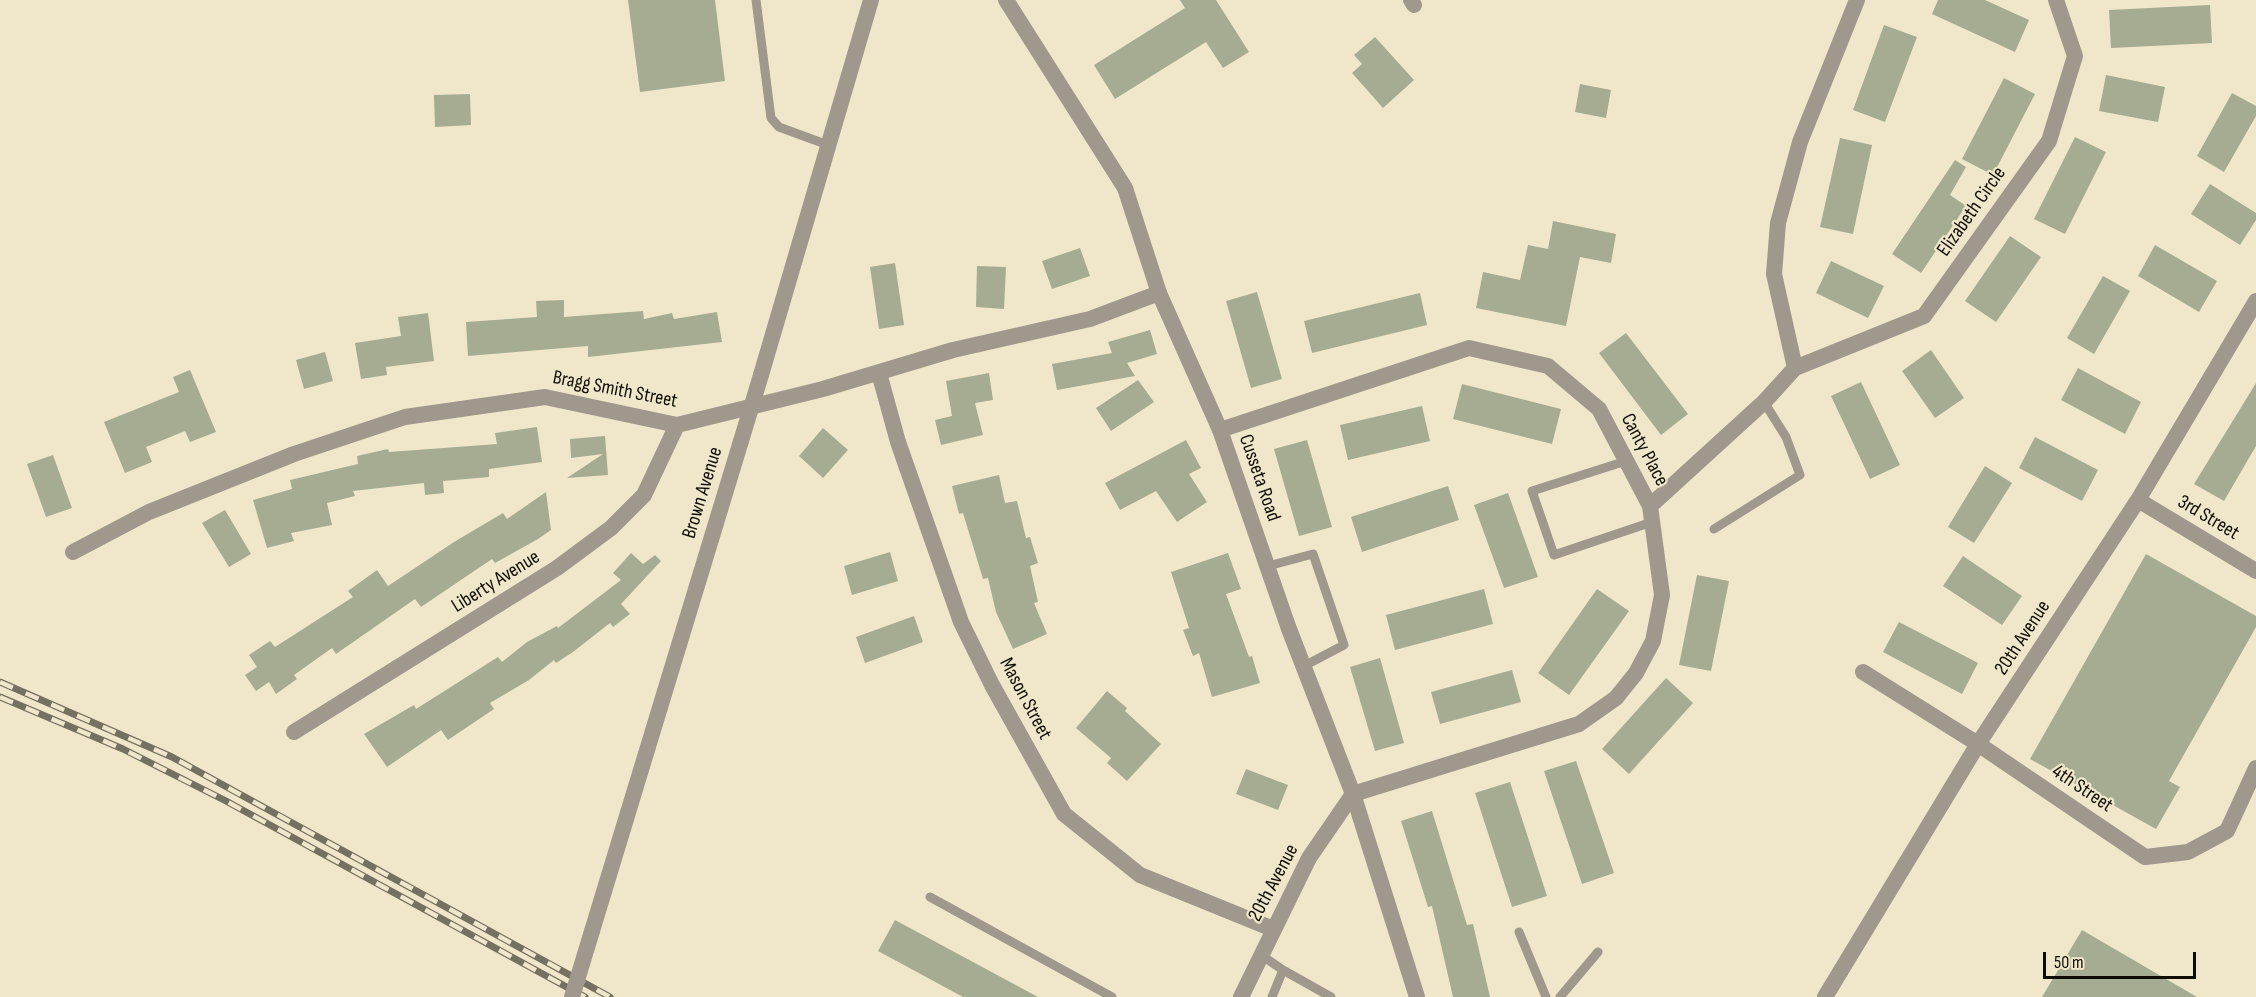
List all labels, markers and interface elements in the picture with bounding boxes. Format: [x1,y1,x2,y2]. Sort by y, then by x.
street label: Elizabeth Circle [1932,163,2012,261]
street label: Bragg Smith Street [551,366,679,414]
street label: Canty Place [1615,410,1673,490]
street label: Cusseta Road [1233,431,1285,525]
street label: Brown Avenue [678,444,728,542]
street label: 3rd Street [2173,490,2243,546]
street label: Liberty Avenue [448,545,544,619]
street label: 20th Avenue [1990,596,2056,680]
street label: Mason Street [994,654,1056,744]
street label: 4th Street [2047,760,2117,818]
street label: 20th Avenue [1244,840,1304,926]
scale bar [2046,940,2199,978]
text: 50 m [2054,952,2084,973]

